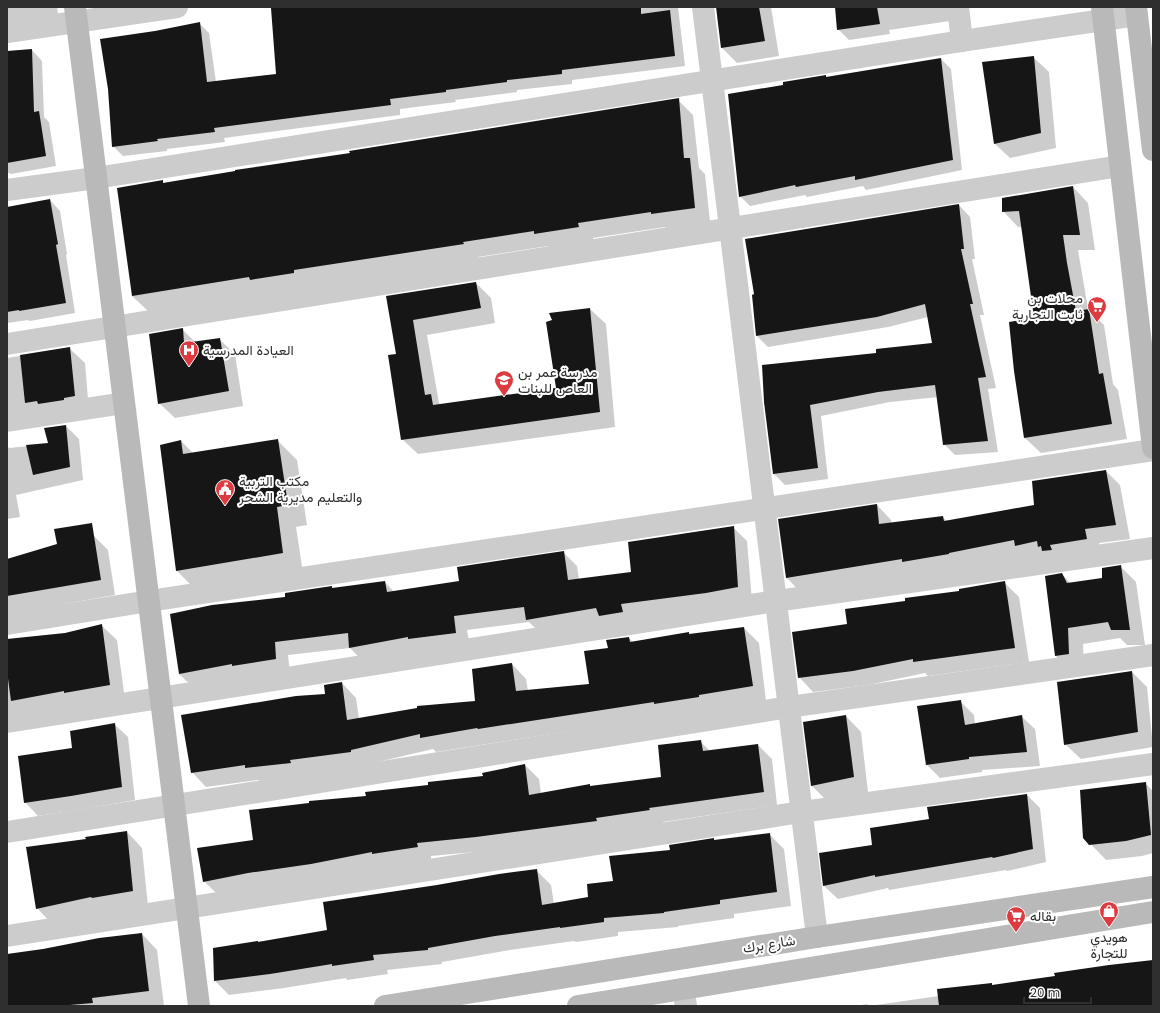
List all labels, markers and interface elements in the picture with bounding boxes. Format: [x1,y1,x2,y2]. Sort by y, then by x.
place label: محلات بن ثابت التجارية [1012,288,1083,324]
supermarket icon: محلات بن ثابت التجارية [1086,295,1108,323]
hospital icon: العيادة المدرسية [178,339,200,367]
place label: العيادة المدرسية [203,340,294,360]
place label: مدرسة عمر بن العاص للبنات [518,362,597,398]
school or university icon: مدرسة عمر بن العاص للبنات [493,369,515,397]
place label: مكتب التربية والتعليم مديرية الشحر [238,471,362,507]
public building icon: مكتب التربية والتعليم مديرية الشحر [214,478,236,506]
shop icon: هويدي للتجارة [1098,900,1120,928]
supermarket icon: بقاله [1005,905,1027,933]
place label: بقاله [1030,906,1056,926]
place label: هويدي للتجارة [1090,927,1128,963]
street label: شارع برك [741,930,797,959]
scale bar [1024,979,1091,1005]
text: 20 m [1030,984,1060,1001]

